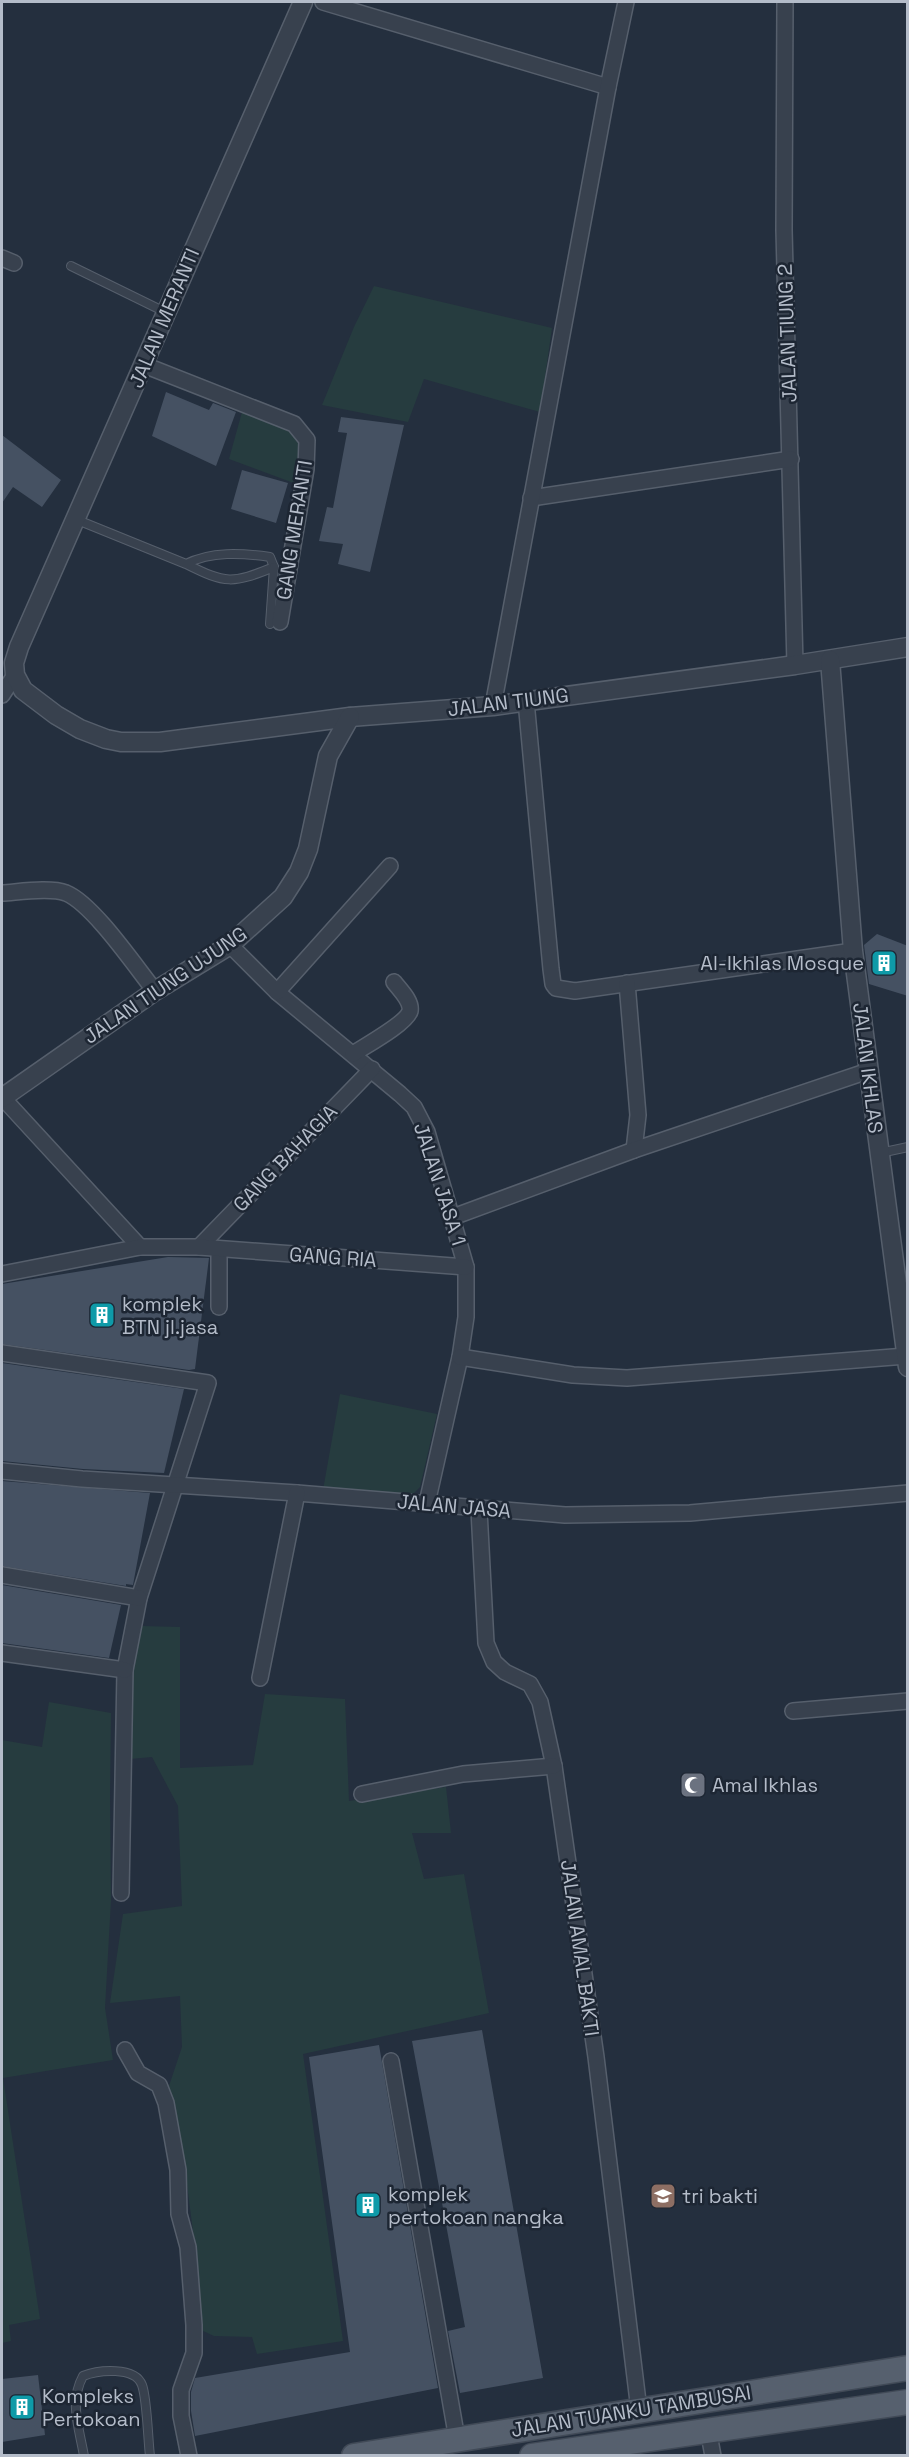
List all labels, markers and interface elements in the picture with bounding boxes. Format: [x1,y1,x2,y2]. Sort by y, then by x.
street label: JALAN MERANTI [123,244,205,392]
street label: JALAN TIUNG 2 [772,263,802,403]
street label: GANG MERANTI [270,458,318,602]
street label: JALAN TIUNG [446,682,570,722]
street label: JALAN TIUNG UJUNG [78,921,252,1049]
building icon: Al-Ikhlas Mosque [869,948,899,978]
place label: Al-Ikhlas Mosque [700,950,864,976]
street label: JALAN IKHLAS [847,1001,889,1135]
street label: GANG BAHAGIA [227,1099,343,1217]
street label: JALAN JASA 1 [408,1119,472,1249]
street label: GANG RIA [288,1241,378,1273]
place label: komplek BTN jl.jasa [122,1291,218,1340]
building icon: komplek BTN jl.jasa [87,1300,117,1330]
street label: JALAN JASA [396,1488,513,1524]
mosque icon: Amal Ikhlas [678,1770,708,1800]
place label: Amal Ikhlas [712,1772,818,1798]
street label: JALAN AMAL BAKTI [555,1858,605,2038]
place label: komplek pertokoan nangka [388,2181,564,2230]
school or university icon: tri bakti [648,2181,678,2211]
place label: tri bakti [682,2183,758,2209]
building icon: komplek pertokoan nangka [353,2190,383,2220]
street label: JALAN TUANKU TAMBUSAI [509,2379,753,2443]
place label: Kompleks Pertokoan [42,2383,141,2432]
building icon: Kompleks Pertokoan [7,2392,37,2422]

